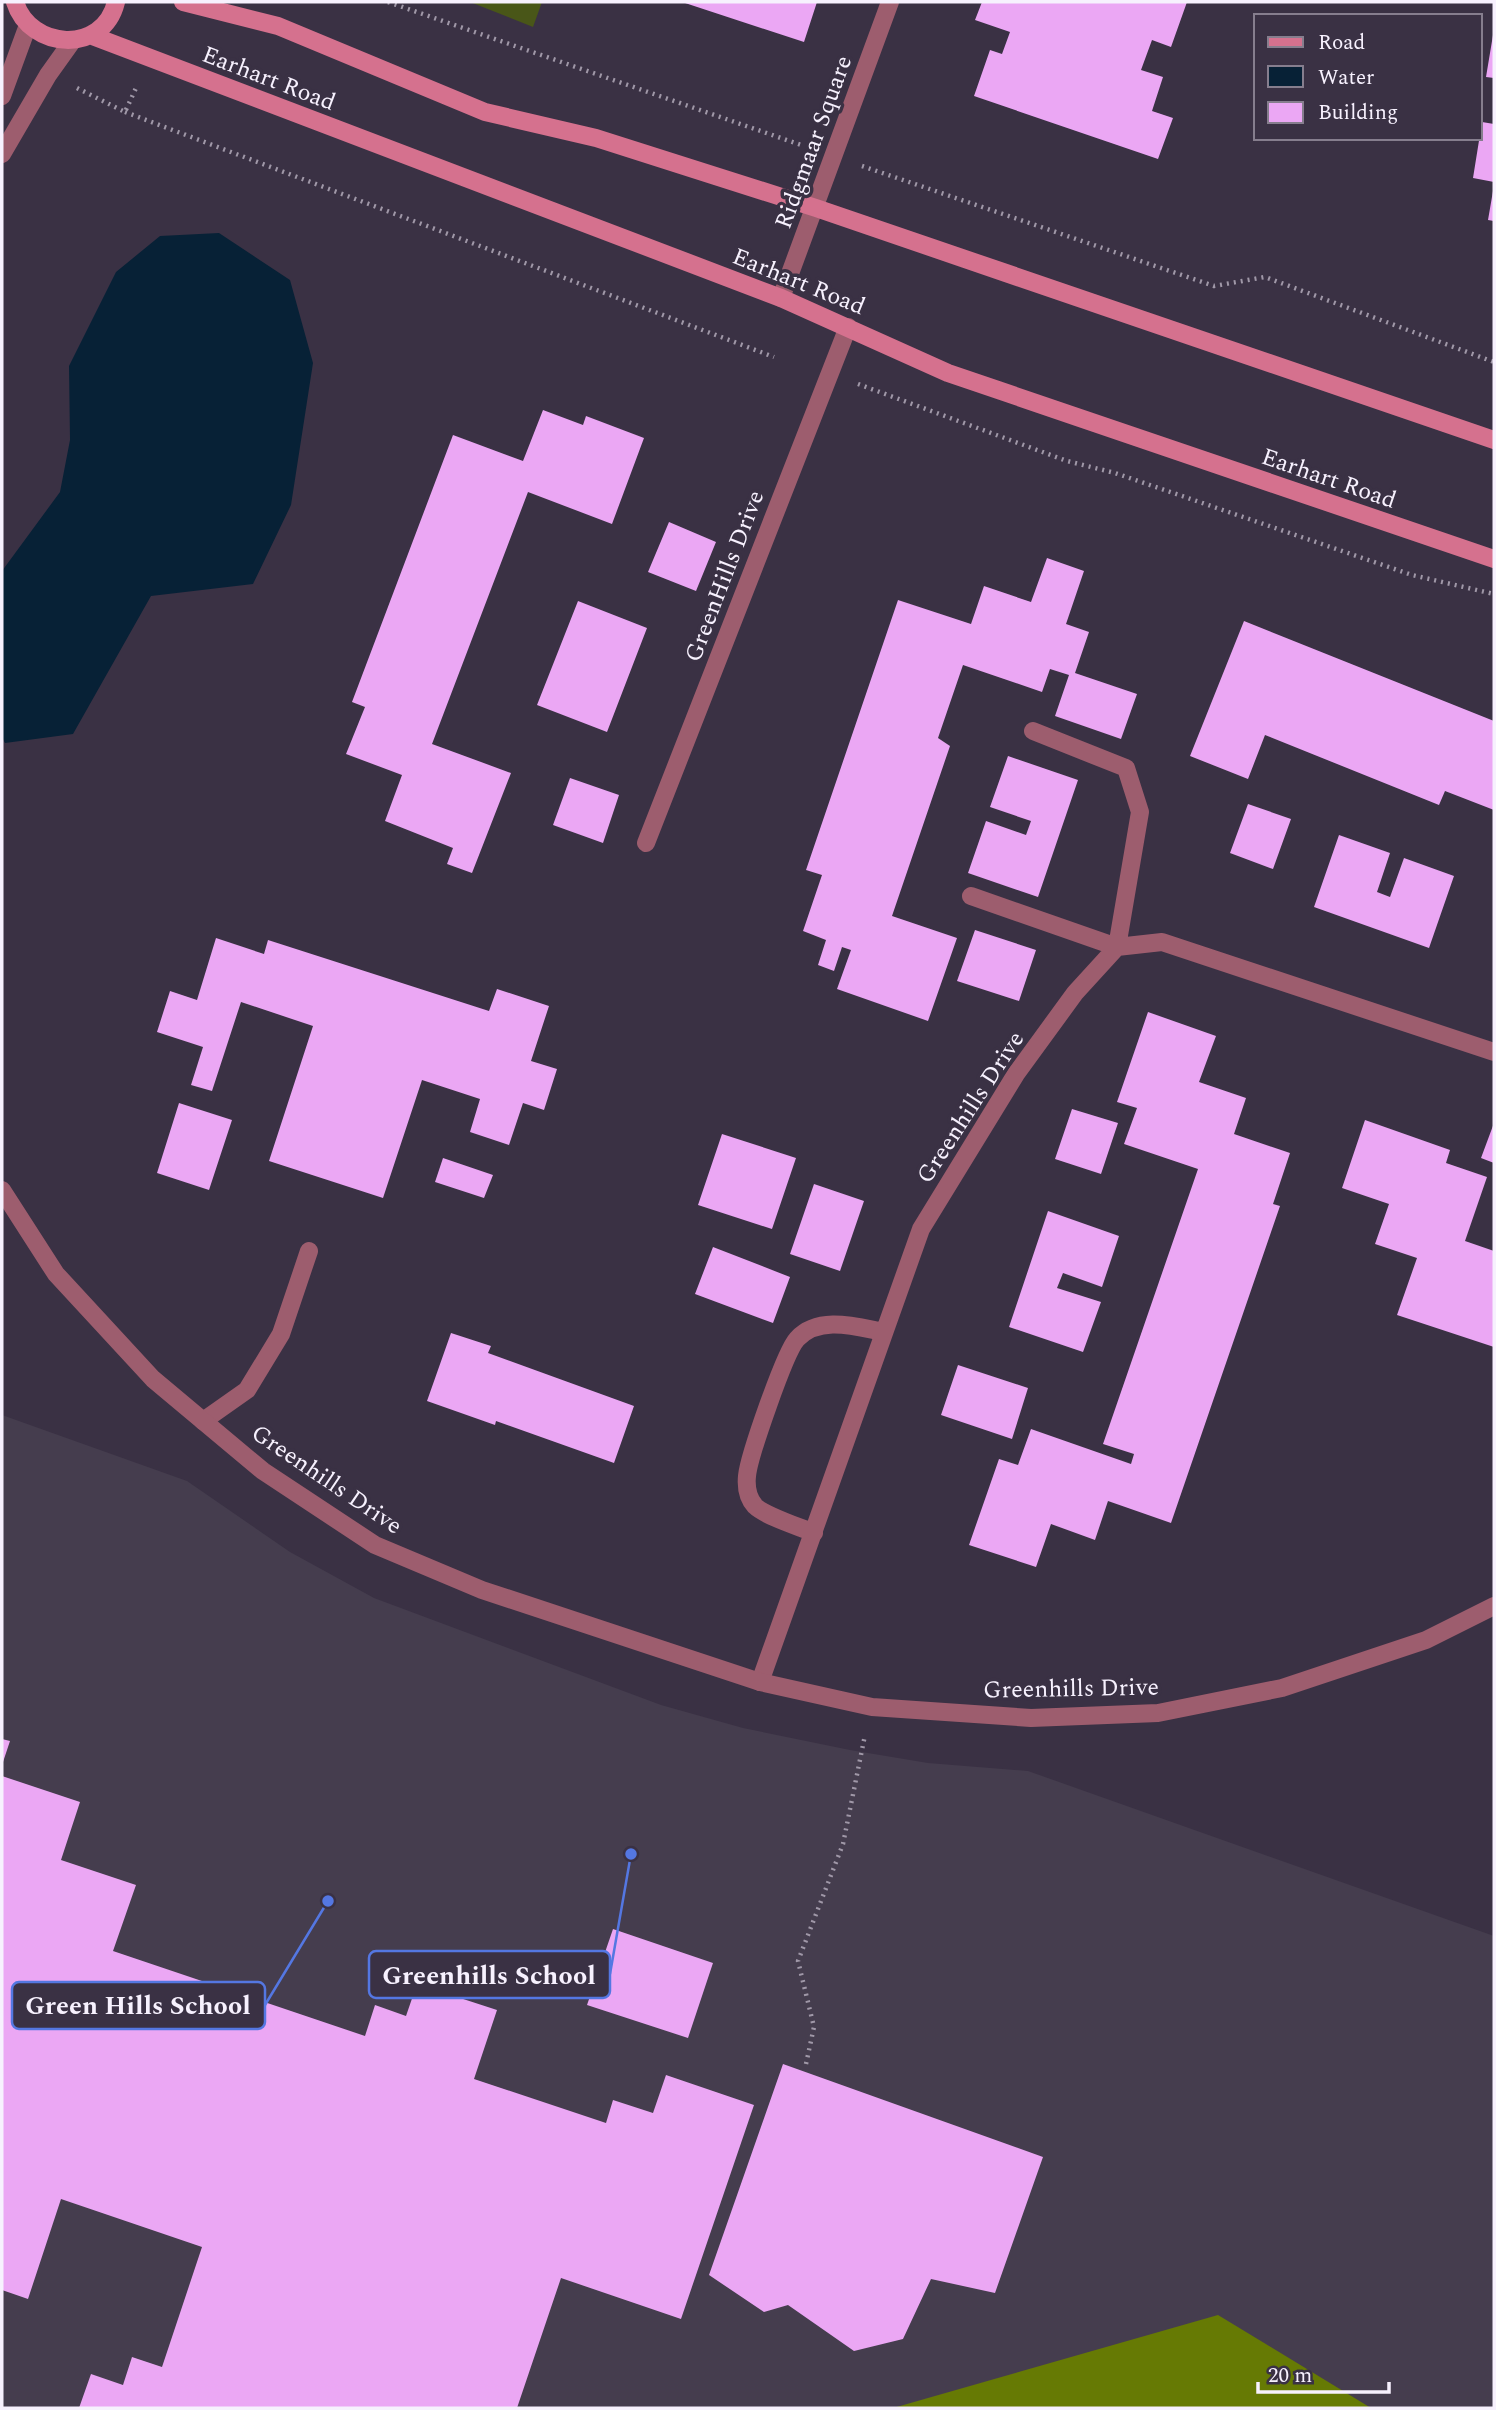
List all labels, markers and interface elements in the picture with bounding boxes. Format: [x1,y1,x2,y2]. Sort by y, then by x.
legend [1254,14,1482,140]
text: Road [1318,27,1365,59]
street label: Earhart Road [197,37,341,121]
street label: Ridgmaar Square [766,51,862,234]
text: Water [1318,62,1374,94]
text: Building [1318,97,1398,129]
street label: Earhart Road [727,239,871,325]
street label: Earhart Road [1256,439,1401,519]
street label: GreenHills Drive [676,485,774,667]
street label: Greenhills Drive [908,1024,1034,1191]
street label: Greenhills Drive [244,1416,409,1544]
street label: Greenhills Drive [983,1669,1159,1709]
callout: Greenhills School [369,1951,610,1998]
text: Greenhills School [382,1956,596,1996]
callout: Green Hills School [12,1982,265,2029]
text: Green Hills School [25,1986,251,2026]
scale bar [1258,2350,1389,2394]
text: 20 m [1268,2360,1312,2392]

